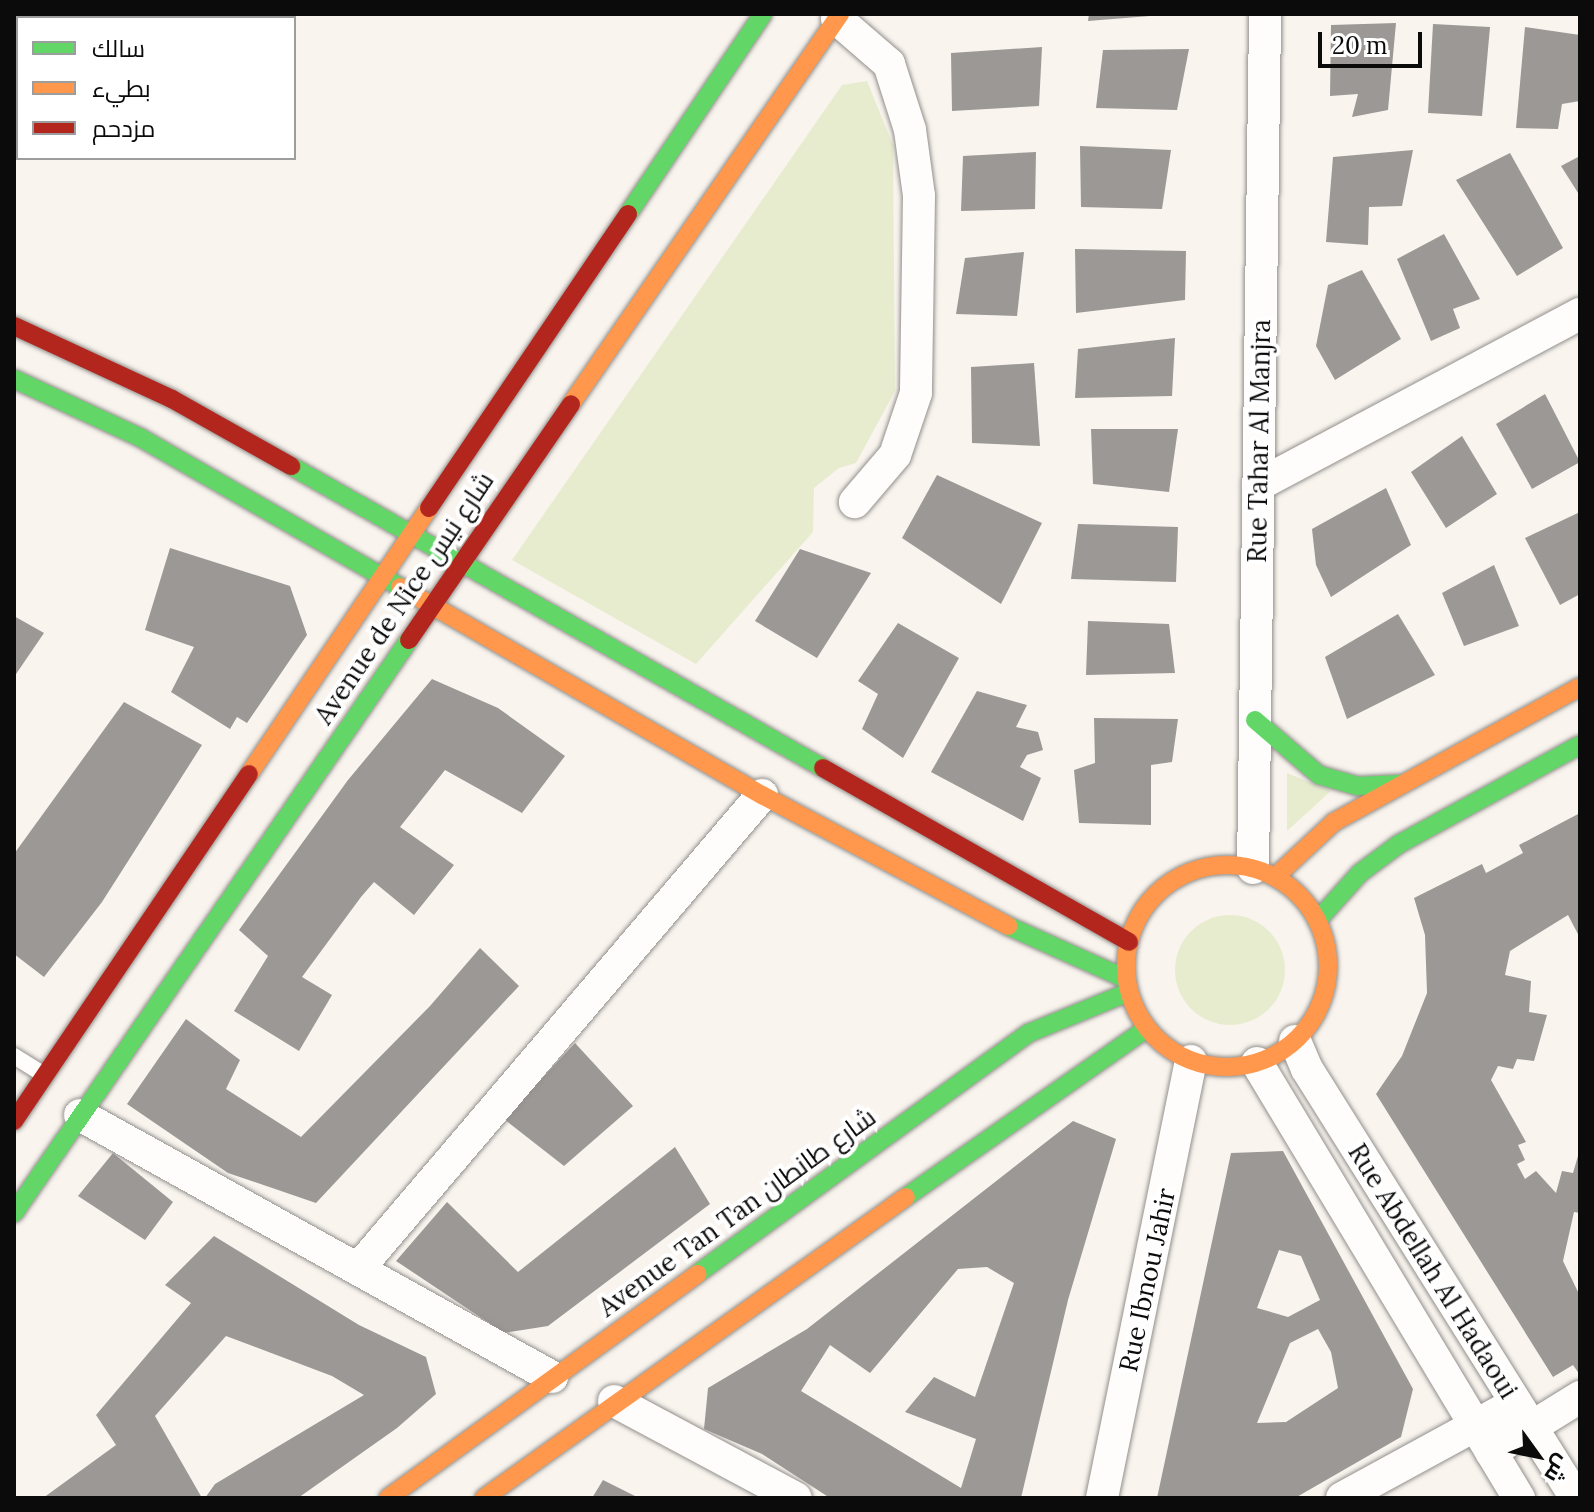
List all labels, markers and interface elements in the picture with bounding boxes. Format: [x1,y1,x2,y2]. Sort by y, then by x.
legend [16,16,296,160]
scale bar [1322,16,1426,66]
text: 20 m [1332,30,1388,61]
text: سالك [92,33,145,64]
text: بطيء [92,73,151,104]
text: مزدحم [92,113,155,144]
street label: Rue Tahar Al Manjra [1241,319,1277,563]
street label: Avenue de Nice شارع نيس [308,466,500,730]
street label: Avenue Tan Tan شارع طانطان [592,1101,882,1323]
street label: Rue Abdellah Al Hadaoui [1342,1138,1524,1404]
street label: Rue Ibnou Jahir [1112,1185,1182,1375]
north arrow [1498,1416,1578,1496]
text: ش [1539,1450,1578,1489]

